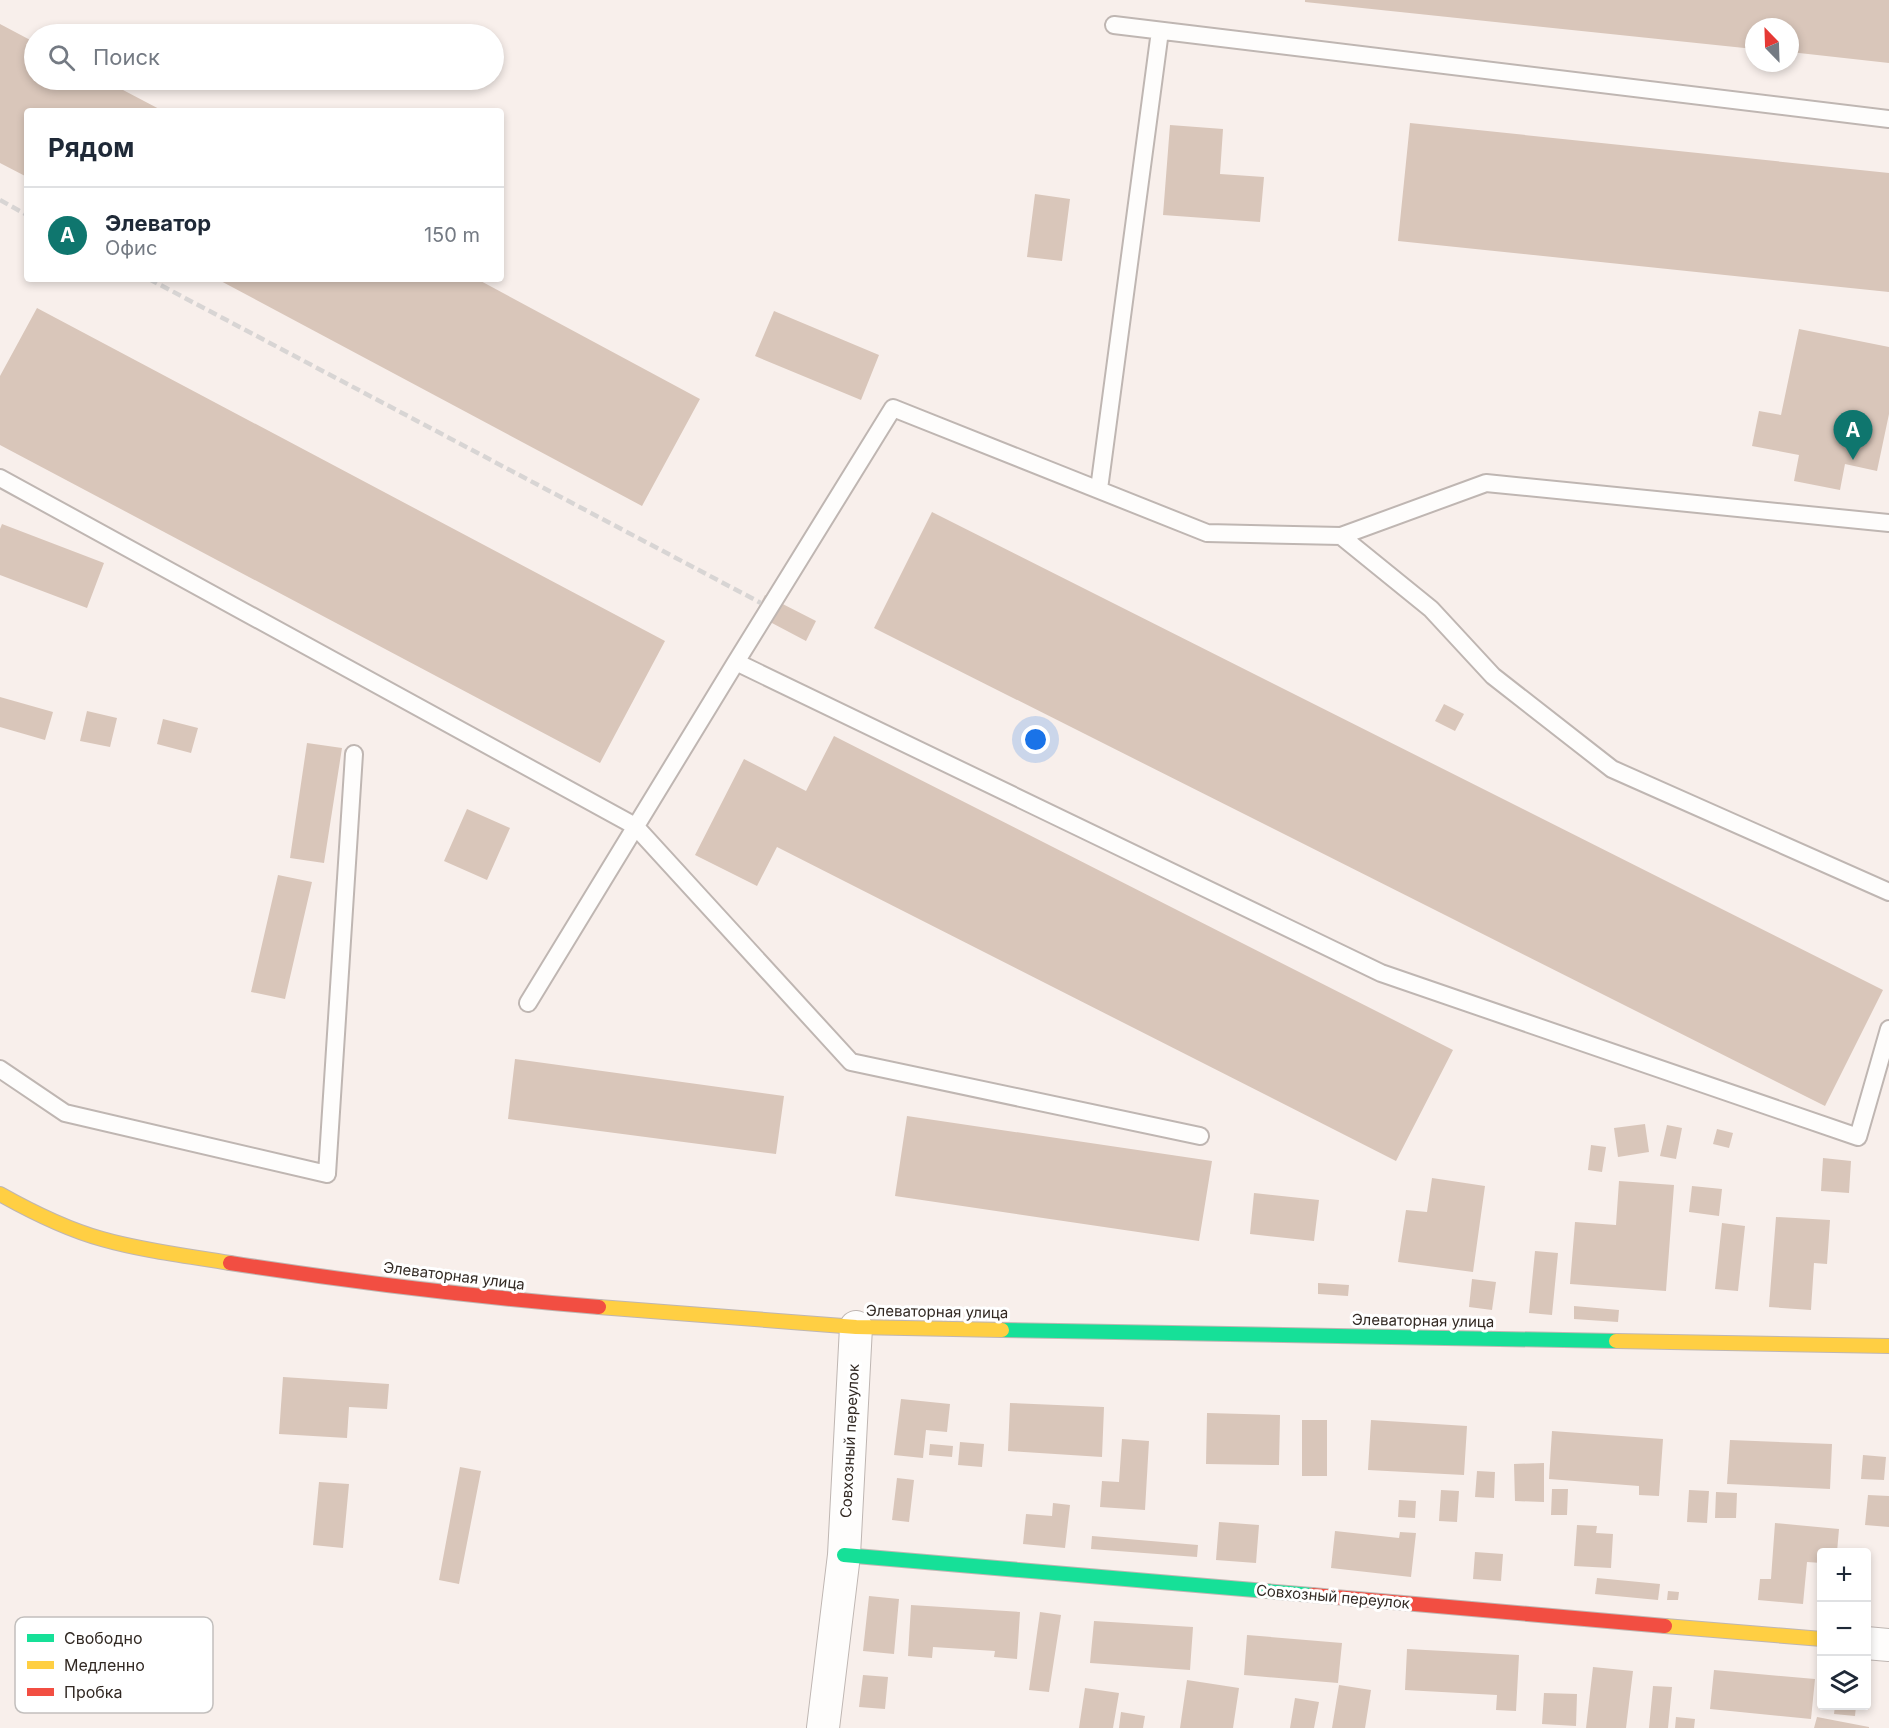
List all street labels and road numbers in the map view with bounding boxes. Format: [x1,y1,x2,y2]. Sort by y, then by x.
street label: Элеваторная улица [382,1257,526,1294]
street label: Элеваторная улица [866,1301,1008,1322]
street label: Элеваторная улица [1352,1310,1494,1331]
street label: Совхозный переулок [836,1363,863,1519]
street label: Совхозный переулок [1255,1580,1411,1613]

